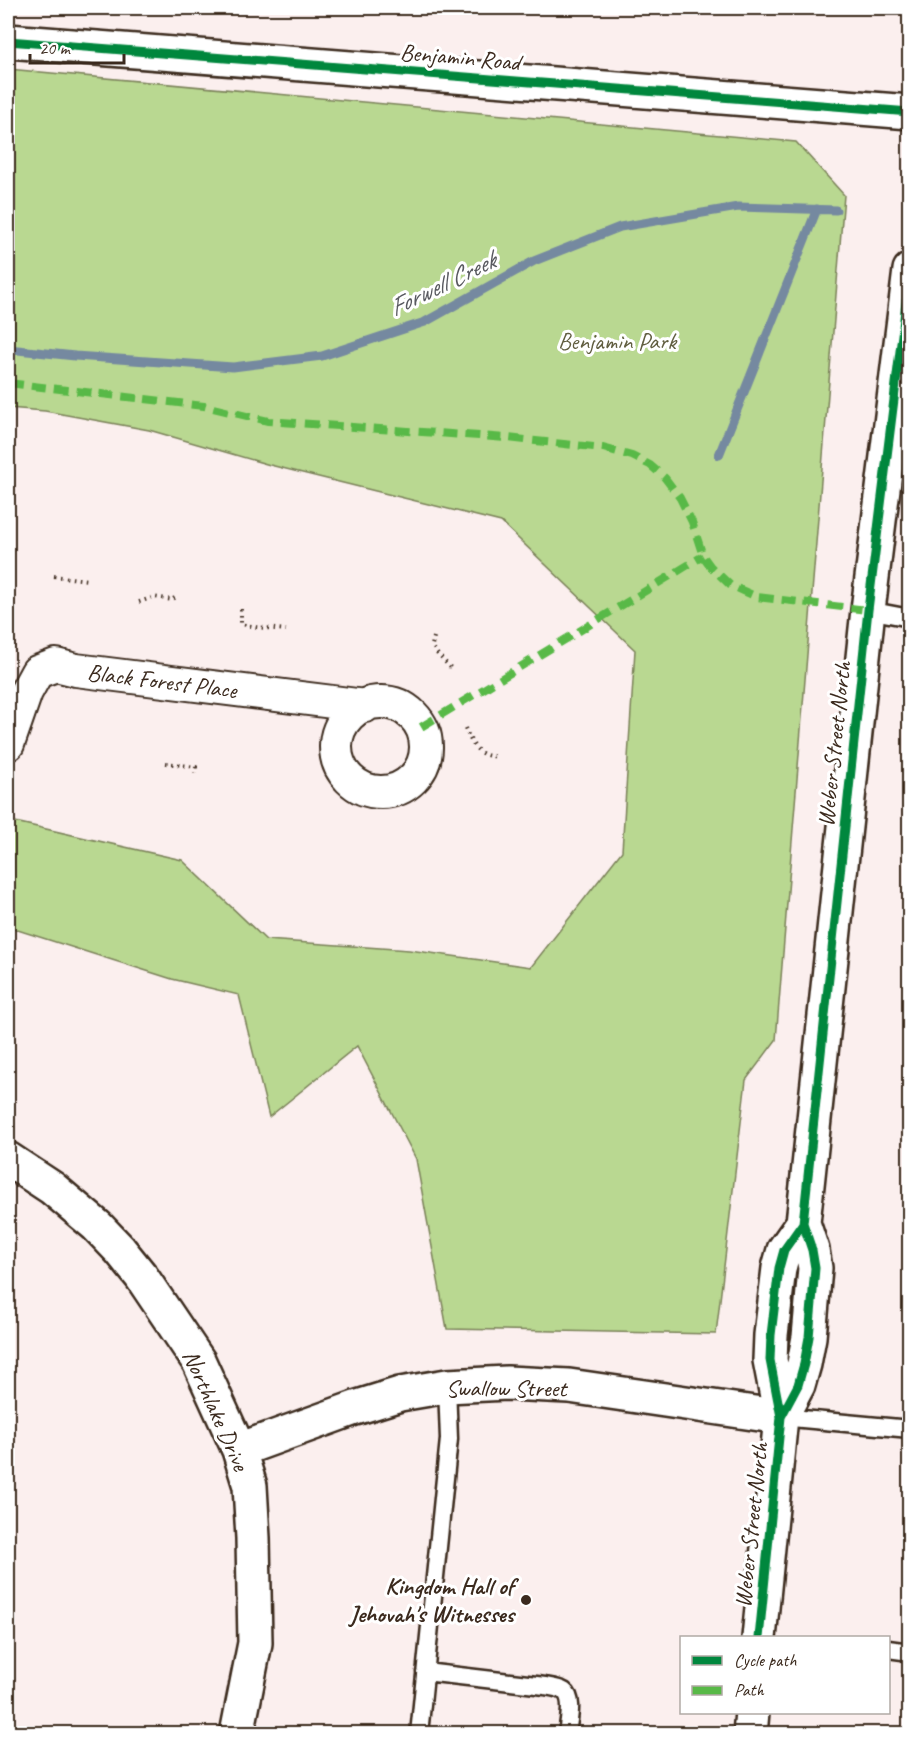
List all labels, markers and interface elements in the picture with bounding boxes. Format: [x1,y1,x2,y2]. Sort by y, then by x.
scale bar [30,27,124,65]
text: 20 m [39,37,72,59]
street label: Benjamin Road [399,37,525,77]
water label: Forwell Creek [383,242,506,324]
park label: Benjamin Park [558,326,678,356]
street label: Black Forest Place [86,657,240,705]
street label: Weber Street North [810,659,858,828]
street label: Northlake Drive [176,1345,257,1477]
street label: Swallow Street [446,1373,568,1403]
street label: Weber Street North [727,1440,775,1609]
place label: Kingdom Hall of Jehovah's Witnesses [348,1571,520,1629]
marker: Kingdom Hall of Jehovah's Witnesses [519,1593,533,1607]
legend [680,1636,890,1714]
text: Cycle path [734,1649,797,1671]
text: Path [734,1679,764,1701]

